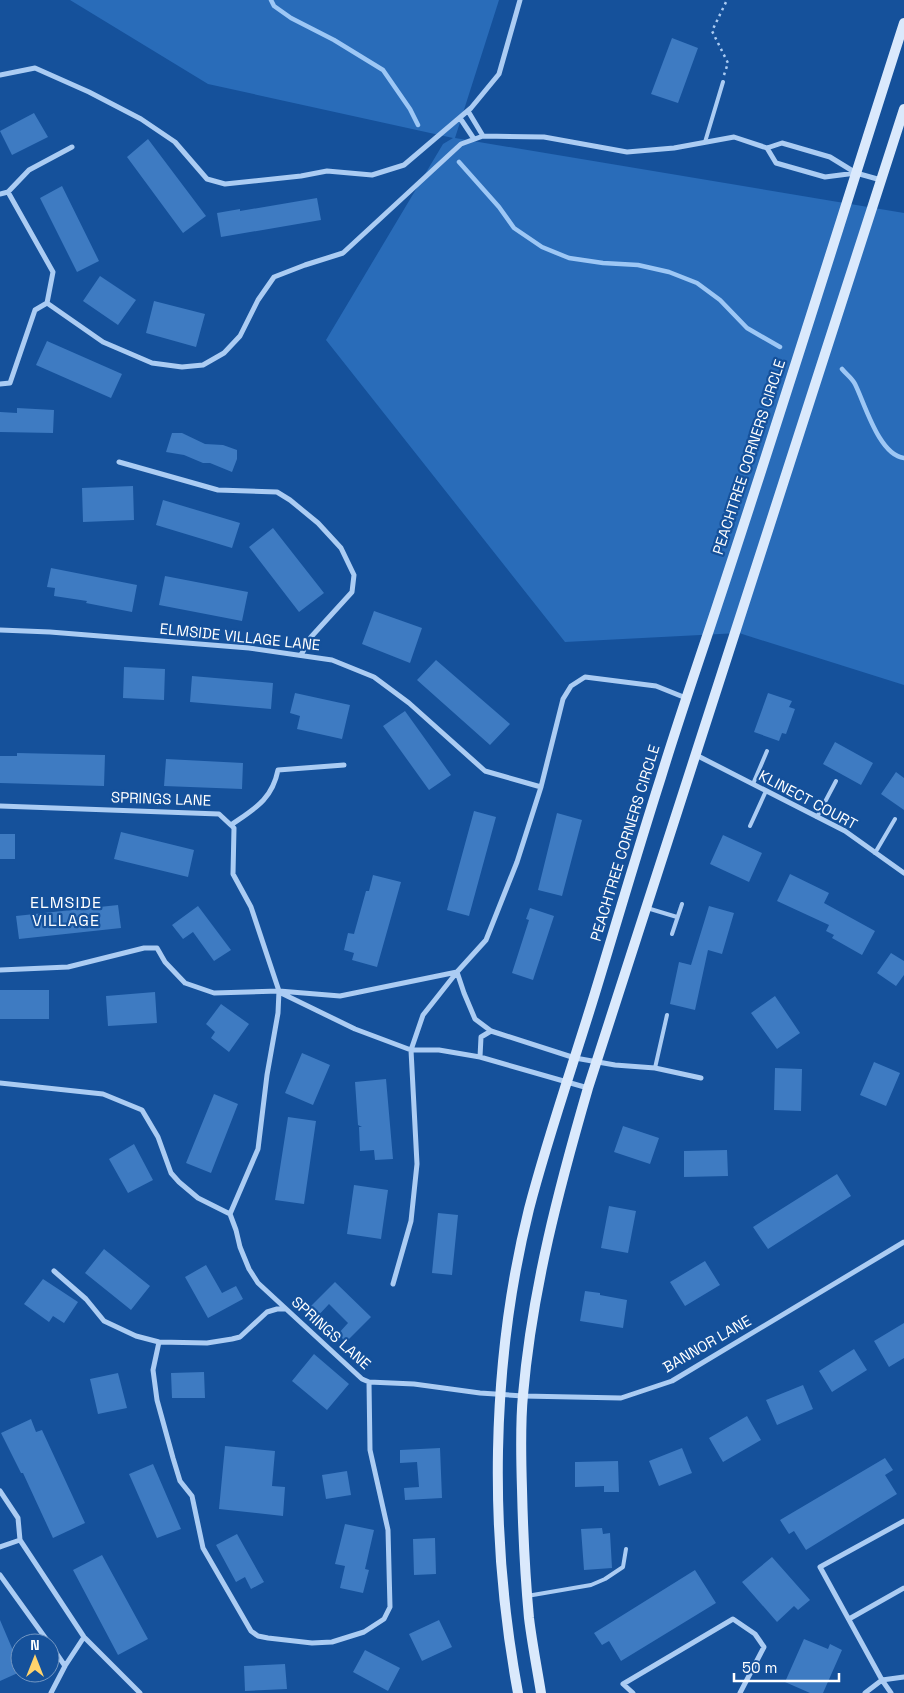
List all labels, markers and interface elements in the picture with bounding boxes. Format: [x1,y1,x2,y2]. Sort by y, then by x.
street label: PEACHTREE CORNERS CIRCLE [708,357,789,557]
street label: ELMSIDE VILLAGE LANE [159,619,321,654]
street label: PEACHTREE CORNERS CIRCLE [586,742,663,943]
street label: KLINECT COURT [756,766,861,834]
street label: SPRINGS LANE [111,787,211,810]
district label: ELMSIDE VILLAGE [30,892,102,931]
street label: SPRINGS LANE [288,1292,375,1373]
street label: BANNOR LANE [659,1311,754,1376]
north arrow [10,1633,60,1683]
text: N [30,1636,40,1654]
scale bar [734,1650,839,1682]
text: 50 m [742,1658,777,1677]

